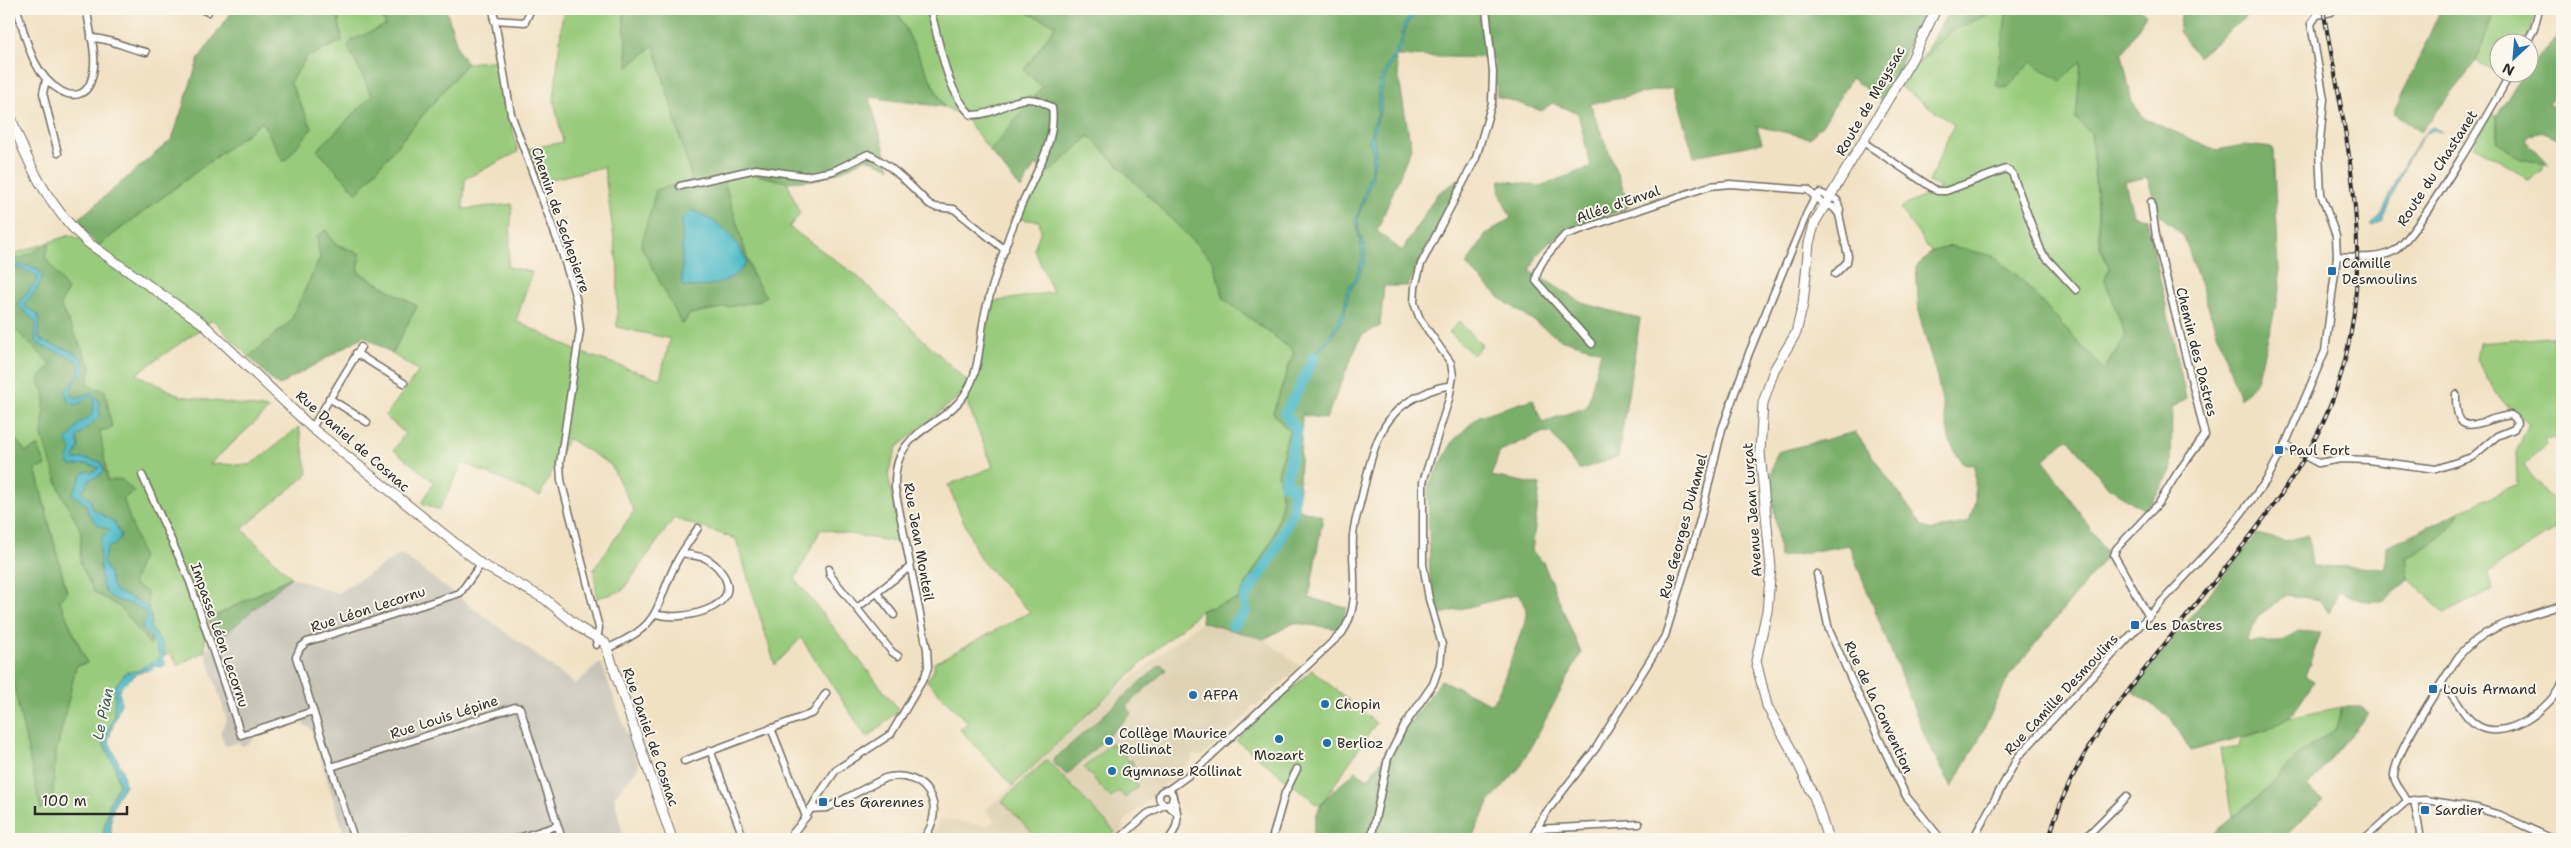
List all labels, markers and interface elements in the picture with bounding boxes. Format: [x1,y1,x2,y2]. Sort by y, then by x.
north arrow [2488,32,2538,82]
street label: Route de Meyssac [1831,43,1909,159]
text: N [2499,59,2517,80]
street label: Route du Chastanet [2393,107,2481,229]
street label: Chemin de Sechepierre [528,145,594,295]
street label: Allée d'Enval [1574,181,1663,227]
place label: Camille Desmoulins [2342,254,2418,288]
marker: Camille Desmoulins [2326,265,2338,277]
street label: Chemin des Dastres [2172,285,2222,419]
street label: Rue Daniel de Cosnac [292,386,414,496]
place label: Paul Fort [2289,441,2350,459]
street label: Avenue Jean Lurçat [1738,442,1766,578]
marker: Paul Fort [2273,444,2285,456]
street label: Rue Georges Duhamel [1655,451,1711,600]
street label: Rue Jean Monteil [900,481,938,603]
street label: Impasse Léon Lecornu [187,560,253,710]
street label: Rue Léon Lecornu [308,582,428,636]
place label: Les Dastres [2145,616,2223,634]
marker: Les Dastres [2129,619,2141,631]
street label: Rue Camille Desmoulins [2000,630,2122,758]
street label: Rue de la Convention [1840,638,1918,777]
street label: Rue Daniel de Cosnac [619,665,683,809]
place label: Louis Armand [2443,680,2537,698]
marker: Louis Armand [2427,683,2439,695]
water label: Le Pian [88,686,118,742]
place label: AFPA [1203,686,1238,704]
marker: AFPA [1187,689,1199,701]
street label: Rue Louis Lépine [388,691,500,743]
place label: Chopin [1335,695,1381,713]
marker: Chopin [1319,698,1331,710]
place label: Collège Maurice Rollinat [1119,724,1228,758]
marker: Mozart [1273,733,1285,745]
place label: Berlioz [1337,734,1383,752]
marker: Collège Maurice Rollinat [1103,735,1115,747]
marker: Berlioz [1321,737,1333,749]
place label: Mozart [1254,746,1304,764]
place label: Gymnase Rollinat [1122,762,1242,780]
marker: Gymnase Rollinat [1106,765,1118,777]
scale bar [35,783,128,815]
text: 100 m [42,791,87,811]
place label: Les Garennes [833,793,924,811]
marker: Les Garennes [817,796,829,808]
place label: Sardier [2435,801,2484,819]
marker: Sardier [2419,804,2431,816]

